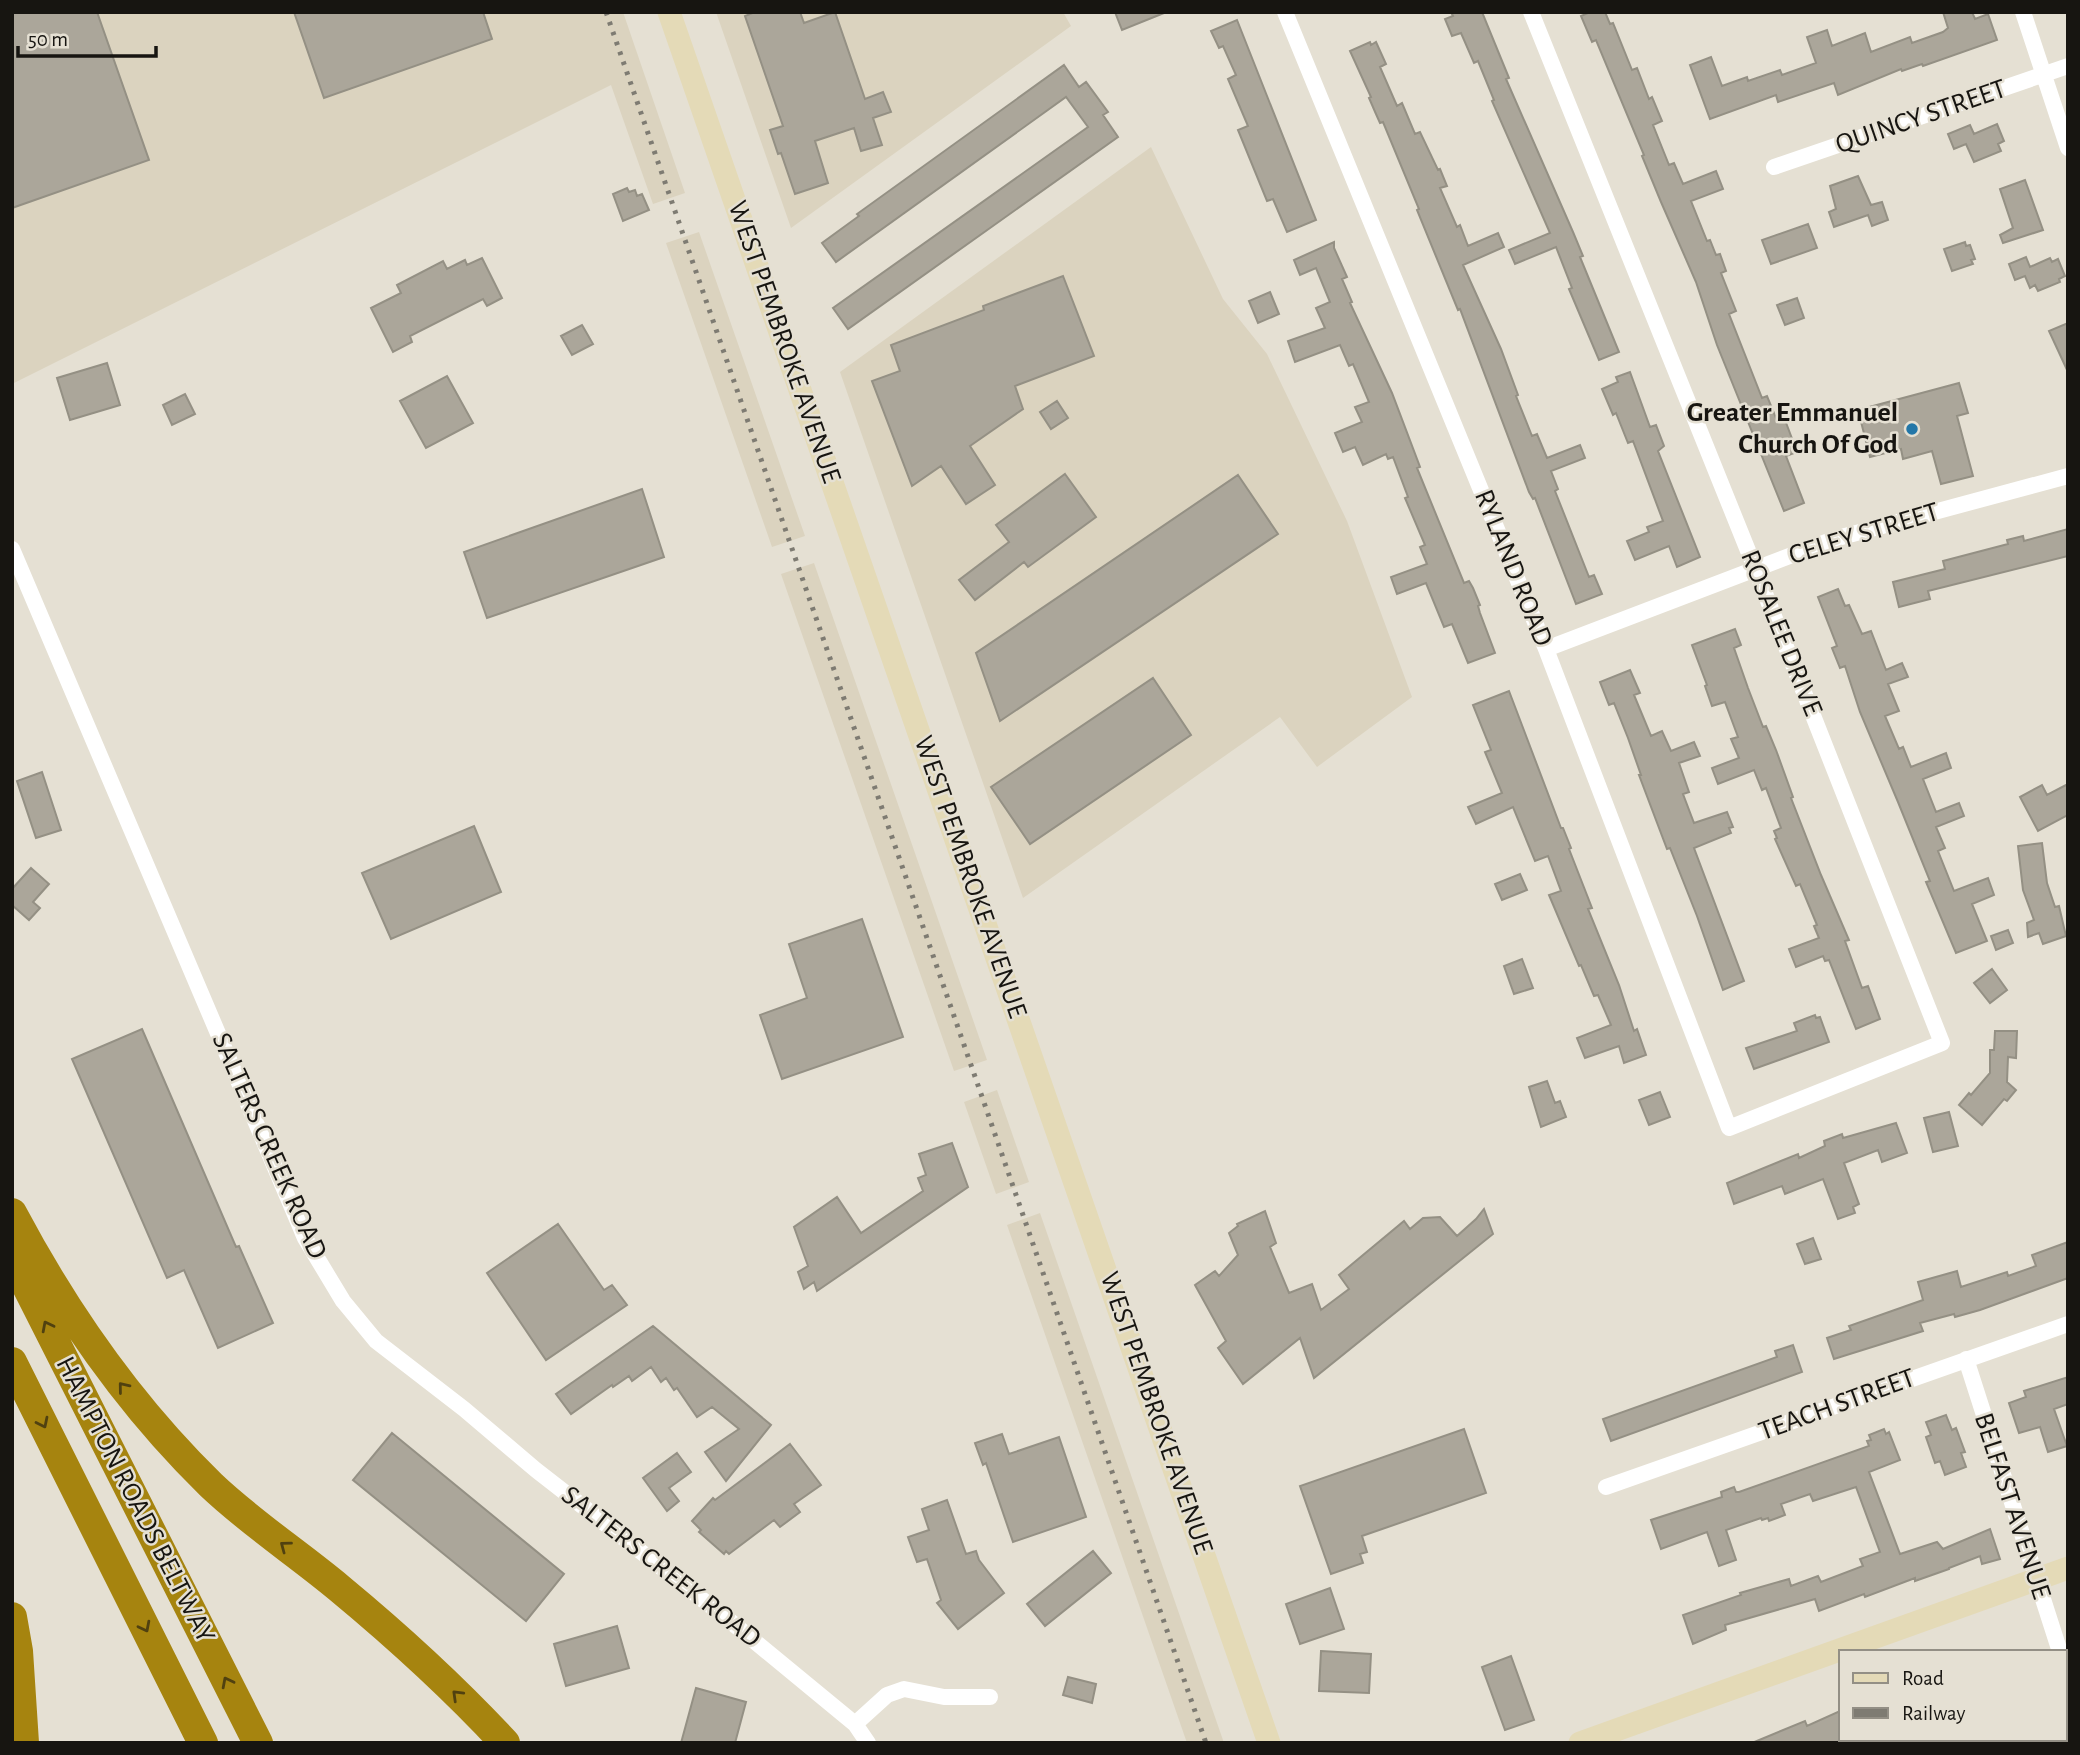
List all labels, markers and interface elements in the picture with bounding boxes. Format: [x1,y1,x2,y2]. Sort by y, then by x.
scale bar [18,14,156,58]
text: 50 m [28,29,68,50]
street label: QUINCY STREET [1832,75,2010,159]
street label: WEST PEMBROKE AVENUE [723,197,845,487]
place label: Greater Emmanuel Church Of God [1687,399,1898,459]
marker: Greater Emmanuel Church Of God [1904,421,1920,437]
street label: RYLAND ROAD [1469,486,1557,650]
street label: CELEY STREET [1786,498,1943,570]
street label: ROSALEE DRIVE [1735,546,1827,720]
street label: WEST PEMBROKE AVENUE [909,732,1031,1022]
street label: SALTERS CREEK ROAD [207,1029,331,1263]
street label: WEST PEMBROKE AVENUE [1095,1268,1217,1558]
one-way arrow [42,1321,56,1333]
street label: HAMPTON ROADS BELTWAY [50,1352,220,1648]
street label: TEACH STREET [1755,1364,1919,1446]
one-way arrow [119,1383,131,1396]
street label: BELFAST AVENUE [1969,1409,2055,1603]
one-way arrow [34,1416,48,1428]
street label: SALTERS CREEK ROAD [556,1481,766,1653]
one-way arrow [280,1542,293,1555]
one-way arrow [136,1620,150,1632]
legend [1839,1650,2066,1741]
text: Road [1902,1668,1944,1689]
one-way arrow [222,1677,236,1689]
one-way arrow [452,1690,465,1703]
text: Railway [1902,1703,1965,1724]

